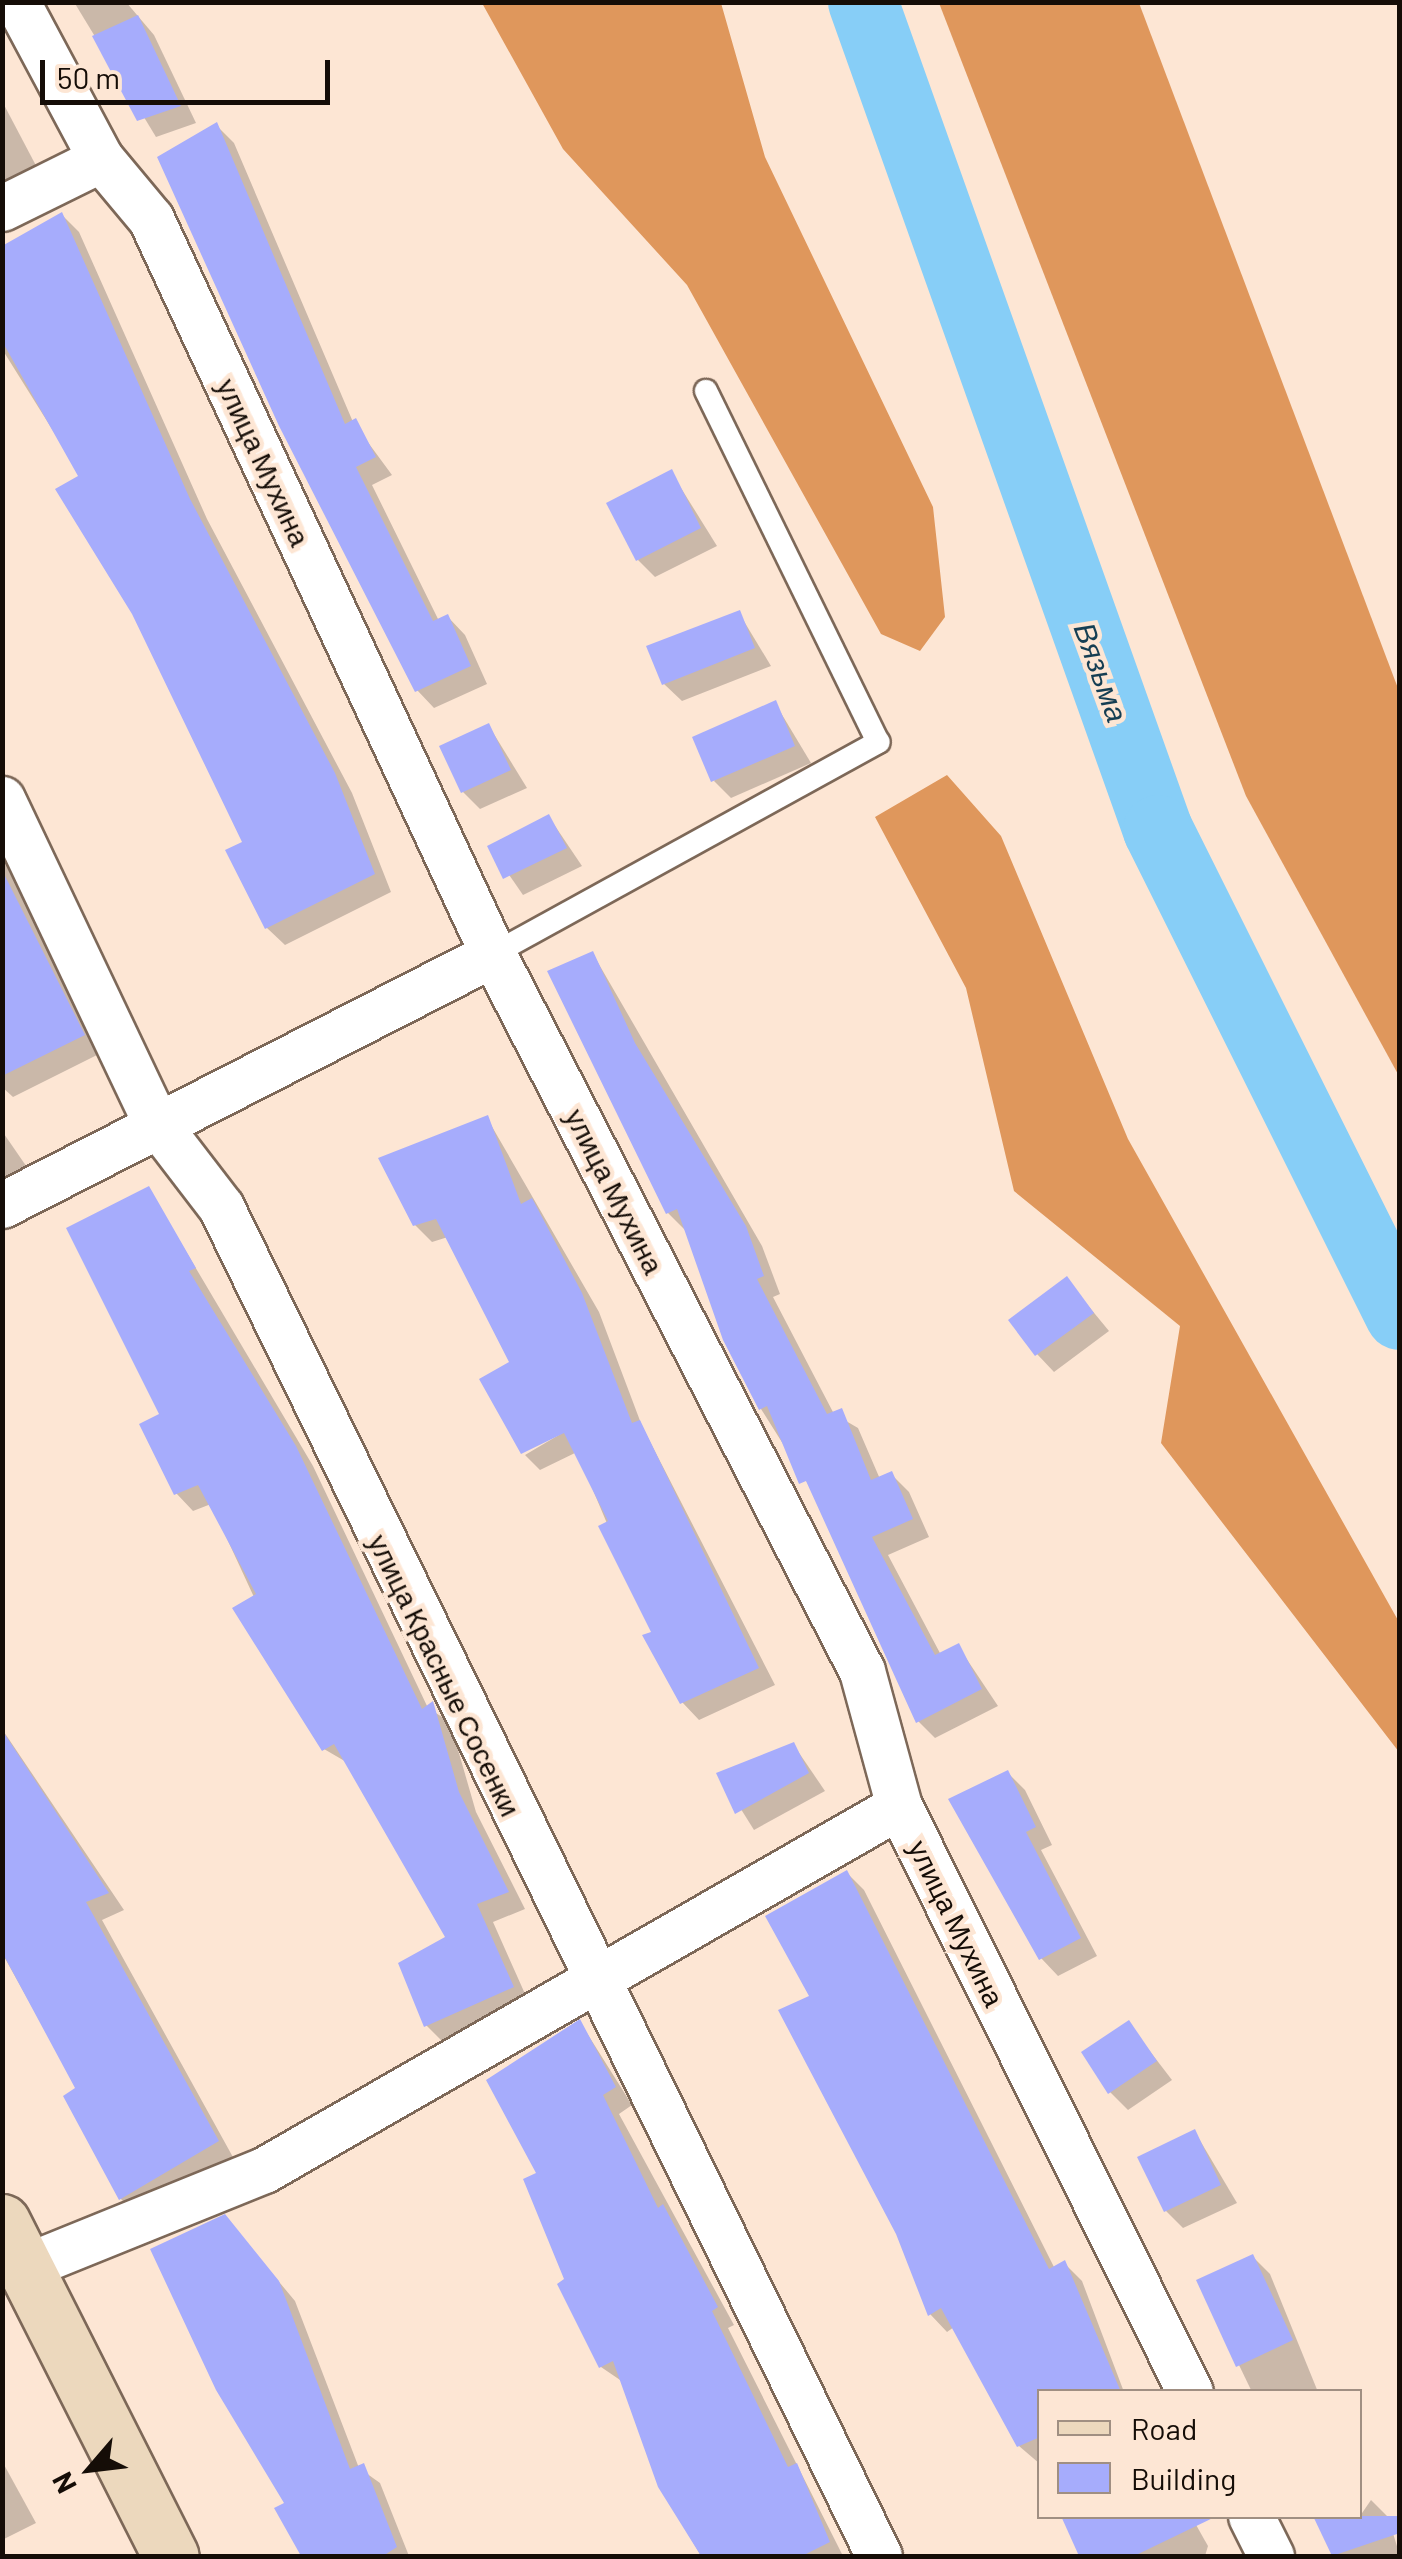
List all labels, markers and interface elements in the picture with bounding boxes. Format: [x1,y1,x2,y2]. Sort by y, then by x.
scale bar [45,40,335,102]
text: 50 m [57,59,120,95]
street label: улица Мухина [211,373,317,551]
water label: Вязьма [1067,617,1137,727]
street label: улица Мухина [559,1103,671,1279]
street label: улица Красные Сосенки [362,1529,528,1821]
street label: улица Мухина [902,1834,1012,2012]
legend [1037,2389,1362,2519]
text: Road [1131,2410,1197,2446]
north arrow [40,2419,140,2519]
text: Building [1131,2460,1236,2496]
text: N [44,2467,83,2499]

